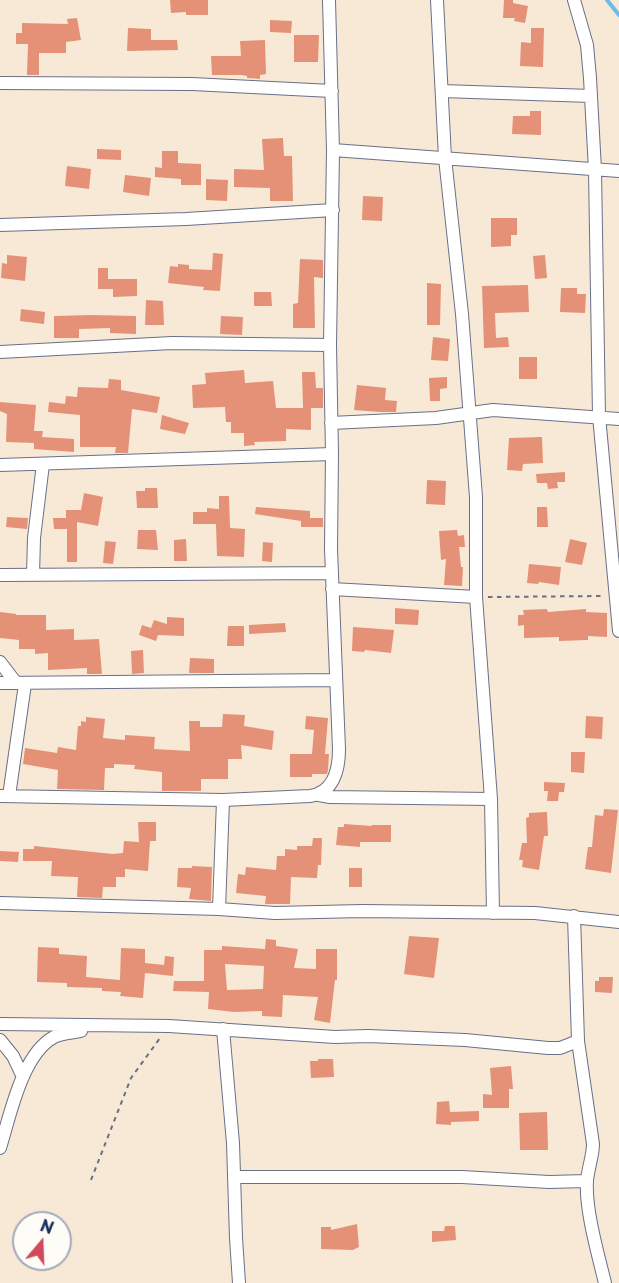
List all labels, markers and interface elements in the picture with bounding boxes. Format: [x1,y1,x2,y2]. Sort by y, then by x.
north arrow [12,1211,72,1271]
text: N [37,1212,57,1239]

